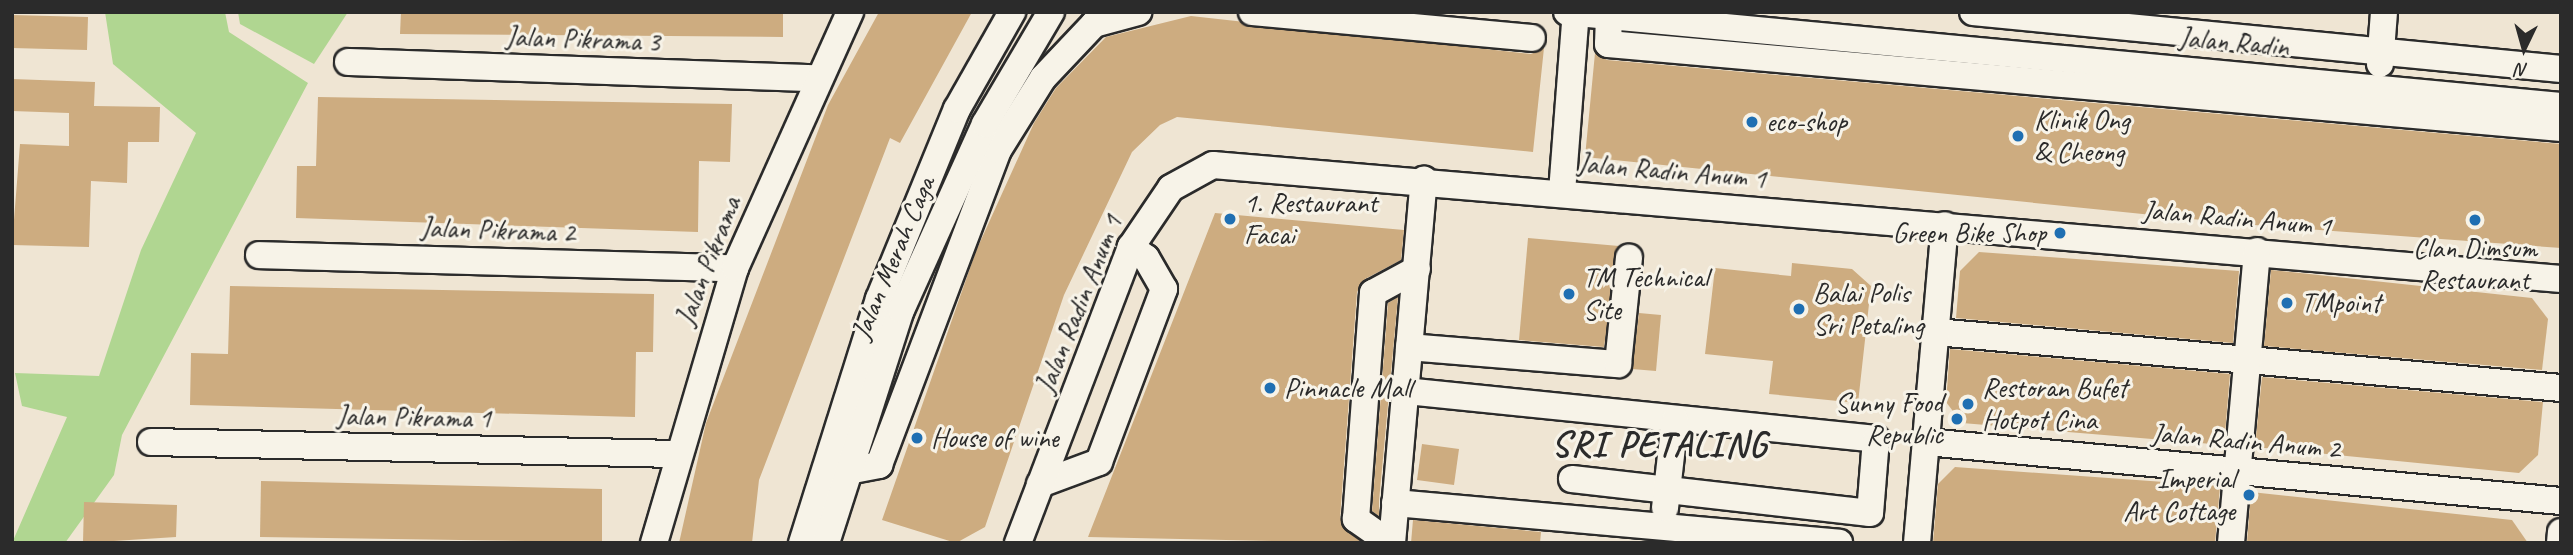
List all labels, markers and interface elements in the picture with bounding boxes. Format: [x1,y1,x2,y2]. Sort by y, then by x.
north arrow [2489,14,2559,84]
street label: Jalan Pikrama 3 [506,20,660,58]
street label: Jalan Radin [2177,20,2291,64]
text: N [2515,57,2529,82]
place label: Klinik Ong & Cheong [2034,103,2129,169]
place label: eco-shop [1766,105,1847,139]
marker: eco-shop [1744,114,1760,130]
marker: Klinik Ong & Cheong [2008,126,2028,146]
street label: Jalan Radin Anum 1 [1575,146,1769,196]
street label: Jalan Merah Caga [844,172,942,344]
place label: 1. Restaurant Facai [1244,186,1377,252]
street label: Jalan Pikrama [668,193,748,329]
street label: Jalan Radin Anum 1 [2140,193,2334,243]
street label: Jalan Radin Anum 1 [1028,209,1130,399]
street label: Jalan Pikrama 2 [421,211,575,249]
marker: 1. Restaurant Facai [1222,211,1238,227]
marker: Clan Dimsum Restaurant [2467,212,2483,228]
place label: Green Bike Shop [1891,216,2046,250]
marker: Green Bike Shop [2052,225,2068,241]
place label: Clan Dimsum Restaurant [2414,231,2536,297]
place label: TM Technical Site [1583,261,1708,327]
place label: Balai Polis Sri Petaling [1813,276,1923,342]
marker: TM Technical Site [1561,286,1577,302]
place label: TMpoint [2301,286,2380,320]
marker: TMpoint [2279,295,2295,311]
marker: Balai Polis Sri Petaling [1791,301,1807,317]
place label: Pinnacle Mall [1284,371,1412,405]
place label: Restoran Bufet Hotpot Cina [1982,371,2127,437]
marker: Pinnacle Mall [1262,380,1278,396]
place label: Sunny Food Republic [1835,386,1943,452]
marker: Restoran Bufet Hotpot Cina [1960,396,1976,412]
street label: Jalan Pikrama 1 [338,399,490,435]
marker: Sunny Food Republic [1949,411,1965,427]
street label: Jalan Radin Anum 2 [2149,416,2343,466]
place label: House of wine [931,421,1059,455]
district label: SRI PETALING [1553,424,1767,466]
marker: House of wine [909,430,925,446]
place label: Imperial Art Cottage [2123,462,2235,528]
marker: Imperial Art Cottage [2241,487,2257,503]

